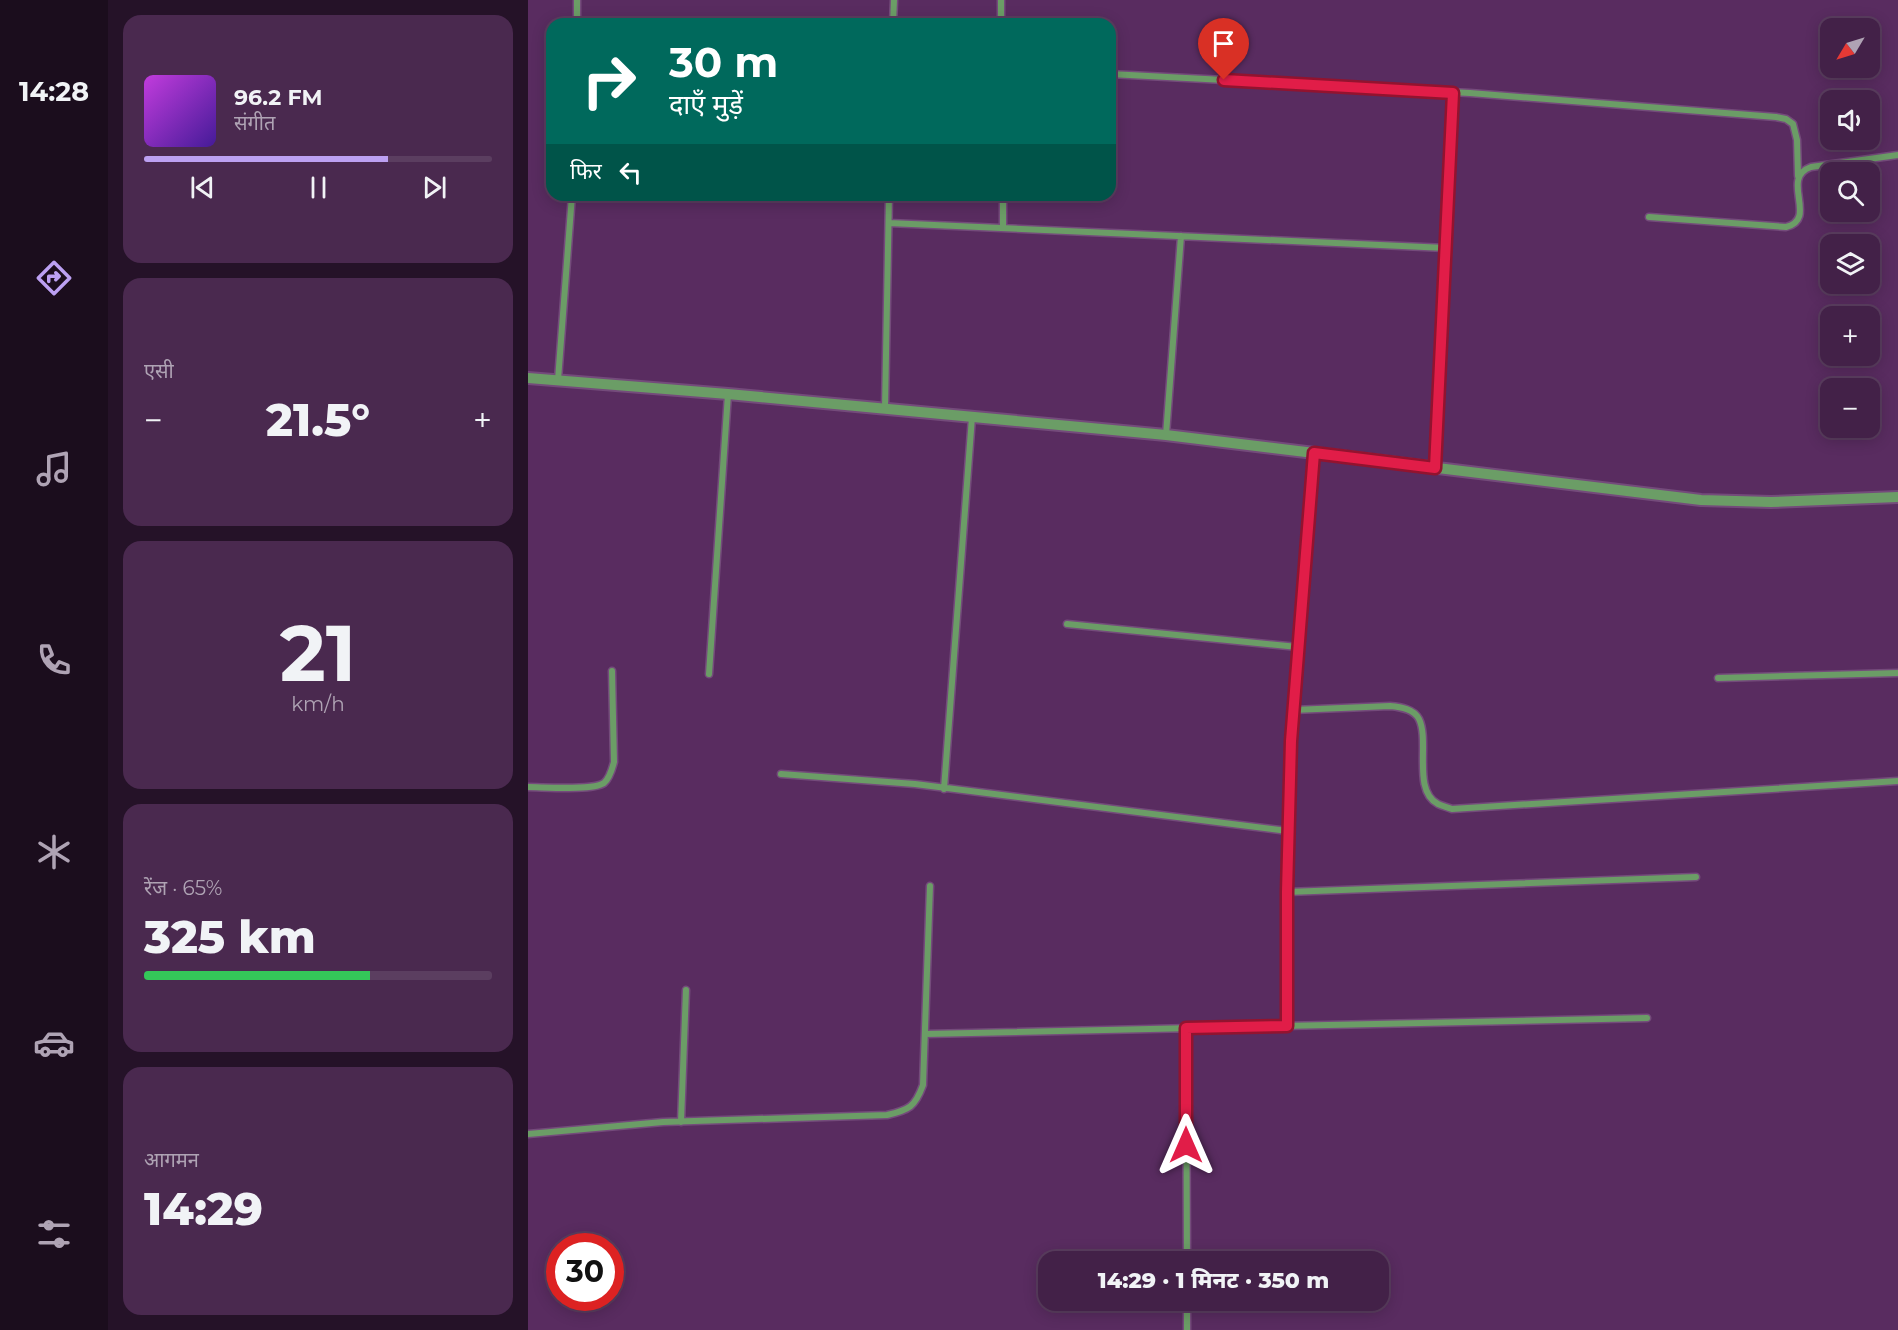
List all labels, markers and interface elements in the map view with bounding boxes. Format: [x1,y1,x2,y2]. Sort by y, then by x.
pin [1198,18,1249,80]
north arrow [1820,18,1880,78]
map controls [1820,18,1880,438]
icon: arrive [1207,27,1240,60]
text: 30 m [669,36,778,88]
icon: right [570,42,648,120]
text: 14:28 [19,75,89,108]
text: 96.2 FM [234,84,323,111]
text: दाएँ मुड़ें [669,88,743,121]
button: sound [1820,90,1880,150]
text: संगीत [234,111,275,135]
icon: left [614,156,647,189]
text: फिर [570,158,602,185]
button: search [1820,162,1880,222]
icon: previous [186,171,219,204]
icon: pause [302,171,335,204]
icon: next [418,171,451,204]
button: layers [1820,234,1880,294]
icon: directions [33,257,75,299]
button: + [1820,306,1880,366]
text: एसी [144,359,174,383]
button: − [1820,378,1880,438]
text: 21.5° [266,392,370,447]
text: − [144,400,163,440]
text: + [473,400,492,440]
icon: music [33,448,75,490]
text: 21 [280,605,356,701]
icon: phone [33,639,75,681]
text: km/h [291,692,345,716]
icon: climate [33,831,75,873]
text: रेंज · 65% [144,876,222,900]
text: 325 km [144,909,316,964]
icon: car [33,1022,75,1064]
position arrow [1154,1113,1218,1177]
text: आगमन [144,1148,199,1172]
text: 14:29 [144,1181,263,1236]
icon: filters [33,1213,75,1255]
speed limit sign: 30 [546,1233,624,1311]
text: 14:29 · 1 मिनट · 350 m [1098,1267,1329,1294]

